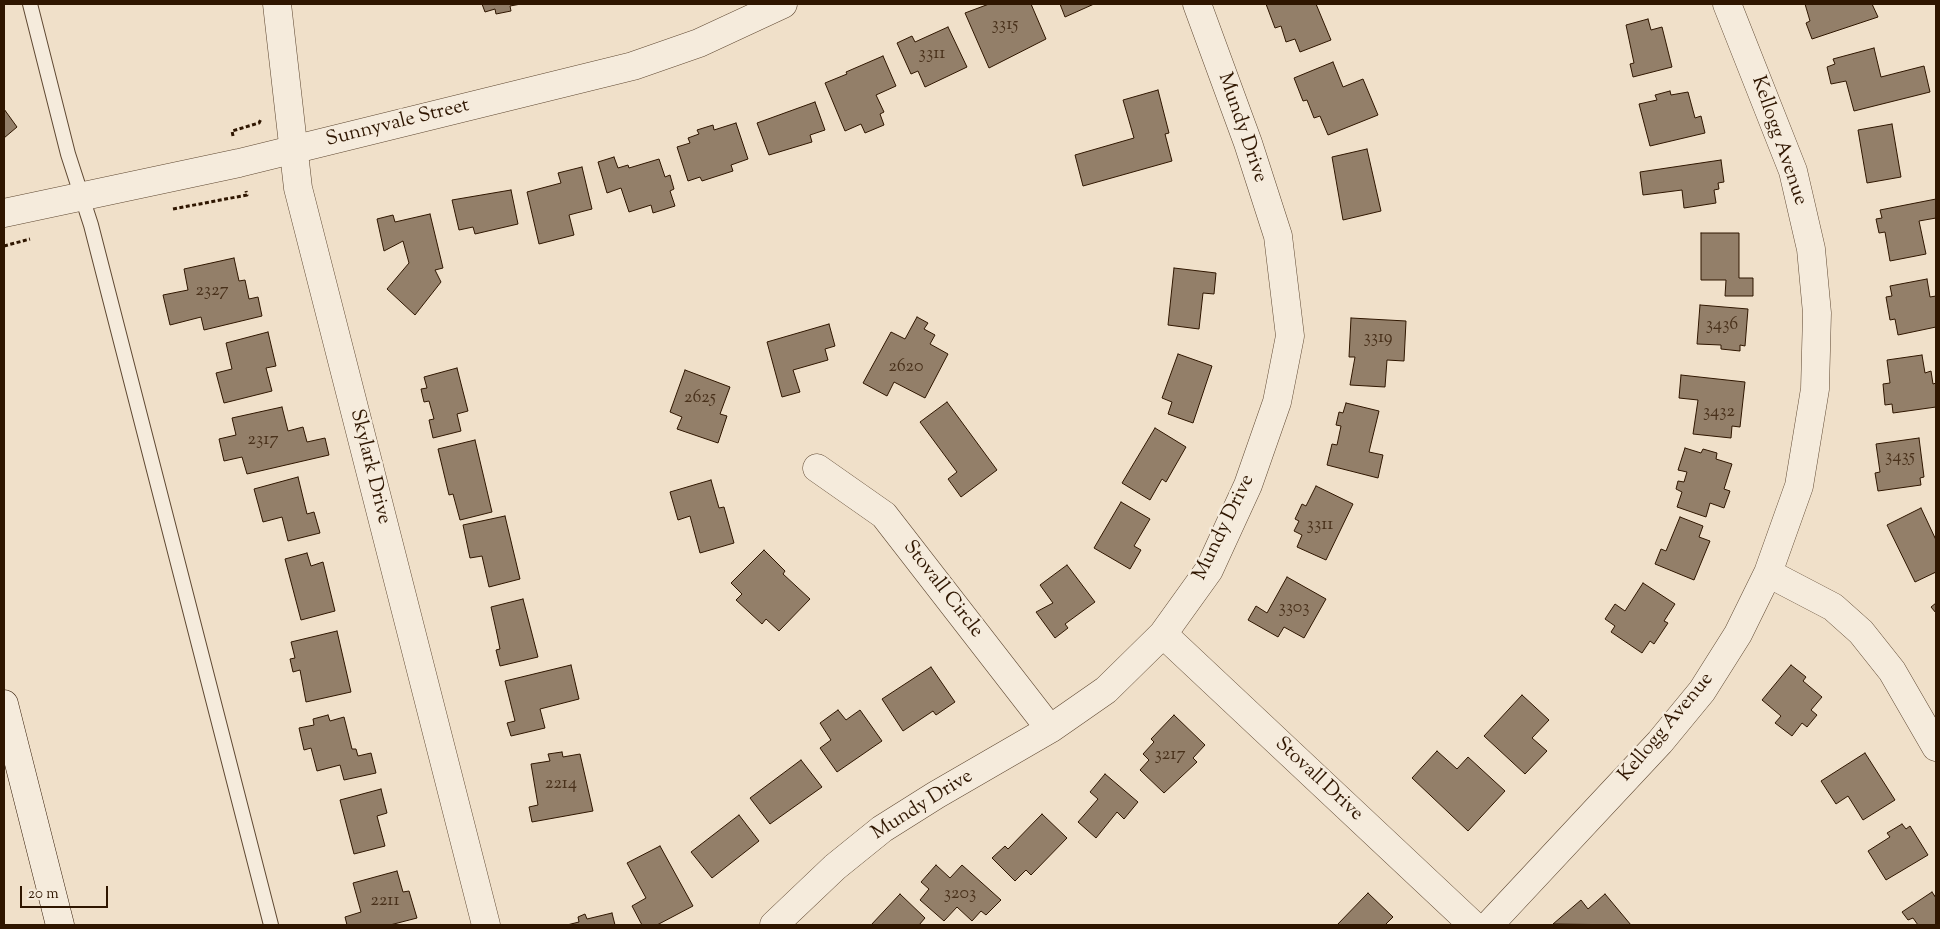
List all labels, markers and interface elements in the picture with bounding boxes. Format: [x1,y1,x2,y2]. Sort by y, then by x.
house number: 3315 [992,15,1018,37]
house number: 3311 [919,44,945,66]
street label: Mundy Drive [1211,70,1271,186]
street label: Kellogg Avenue [1745,73,1811,209]
street label: Sunnyvale Street [324,95,472,153]
house number: 2327 [195,281,229,303]
house number: 3436 [1706,315,1738,337]
house number: 3319 [1363,328,1393,350]
house number: 2620 [888,357,924,379]
house number: 2625 [684,388,716,410]
house number: 3432 [1703,402,1735,424]
street label: Skylark Drive [343,407,395,527]
house number: 2317 [248,430,278,452]
house number: 3435 [1885,447,1915,469]
street label: Mundy Drive [1189,471,1261,585]
house number: 3311 [1307,515,1333,537]
street label: Stovall Circle [897,537,987,643]
house number: 3303 [1278,598,1310,620]
street label: Kellogg Avenue [1614,668,1720,788]
street label: Stovall Drive [1269,733,1367,827]
house number: 3217 [1155,745,1185,767]
street label: Mundy Drive [868,765,978,847]
house number: 2214 [545,774,577,796]
scale bar [22,876,110,908]
text: 20 m [28,884,59,905]
house number: 3203 [944,884,976,906]
house number: 2211 [370,891,400,913]

